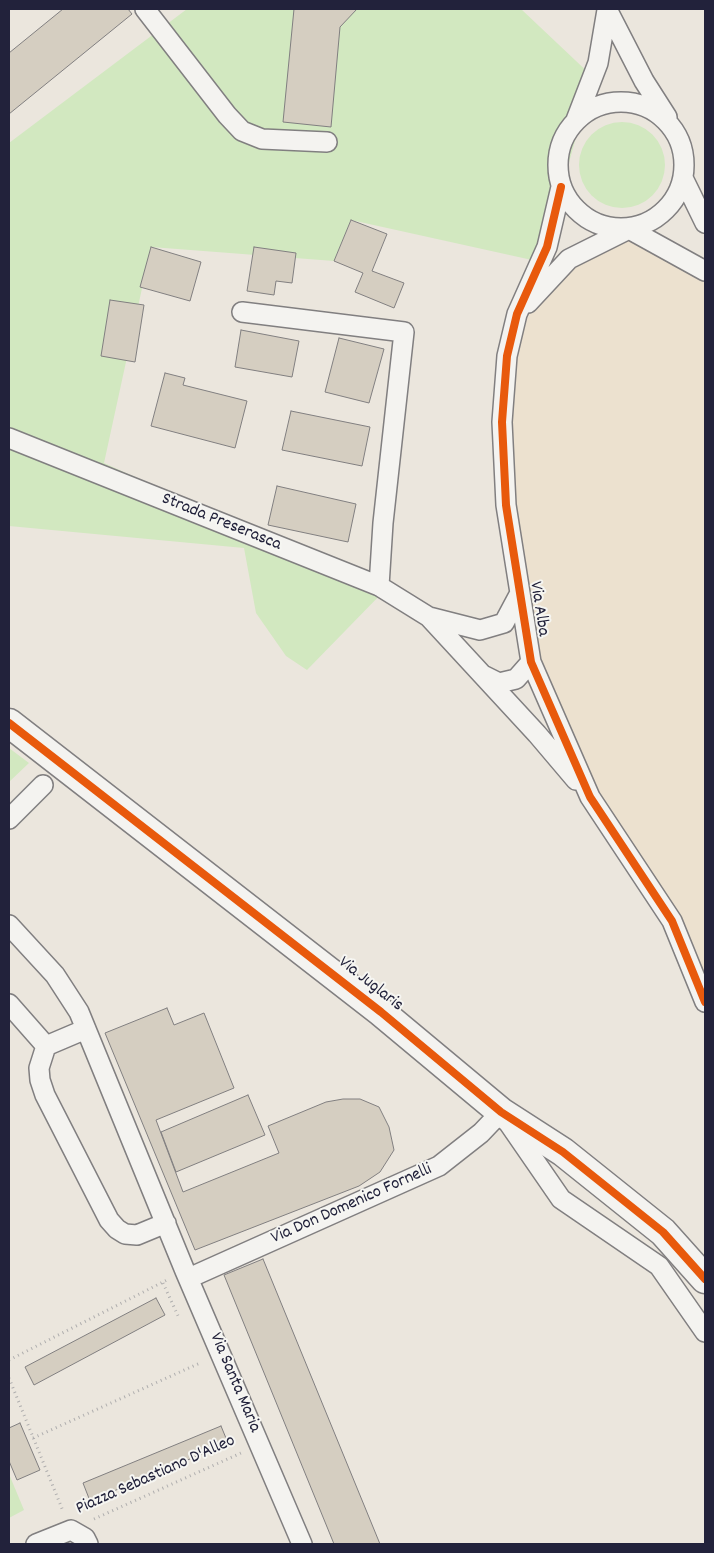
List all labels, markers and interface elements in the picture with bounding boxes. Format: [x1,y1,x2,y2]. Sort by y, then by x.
street label: Strada Preserasca [158,489,284,557]
street label: Via Alba [523,580,553,638]
street label: Via Juglaris [333,953,407,1017]
street label: Via Don Domenico Fornelli [268,1160,436,1250]
street label: Via Santa Maria [203,1330,265,1436]
street label: Piazza Sebastiano D'Alleo [73,1431,239,1521]

